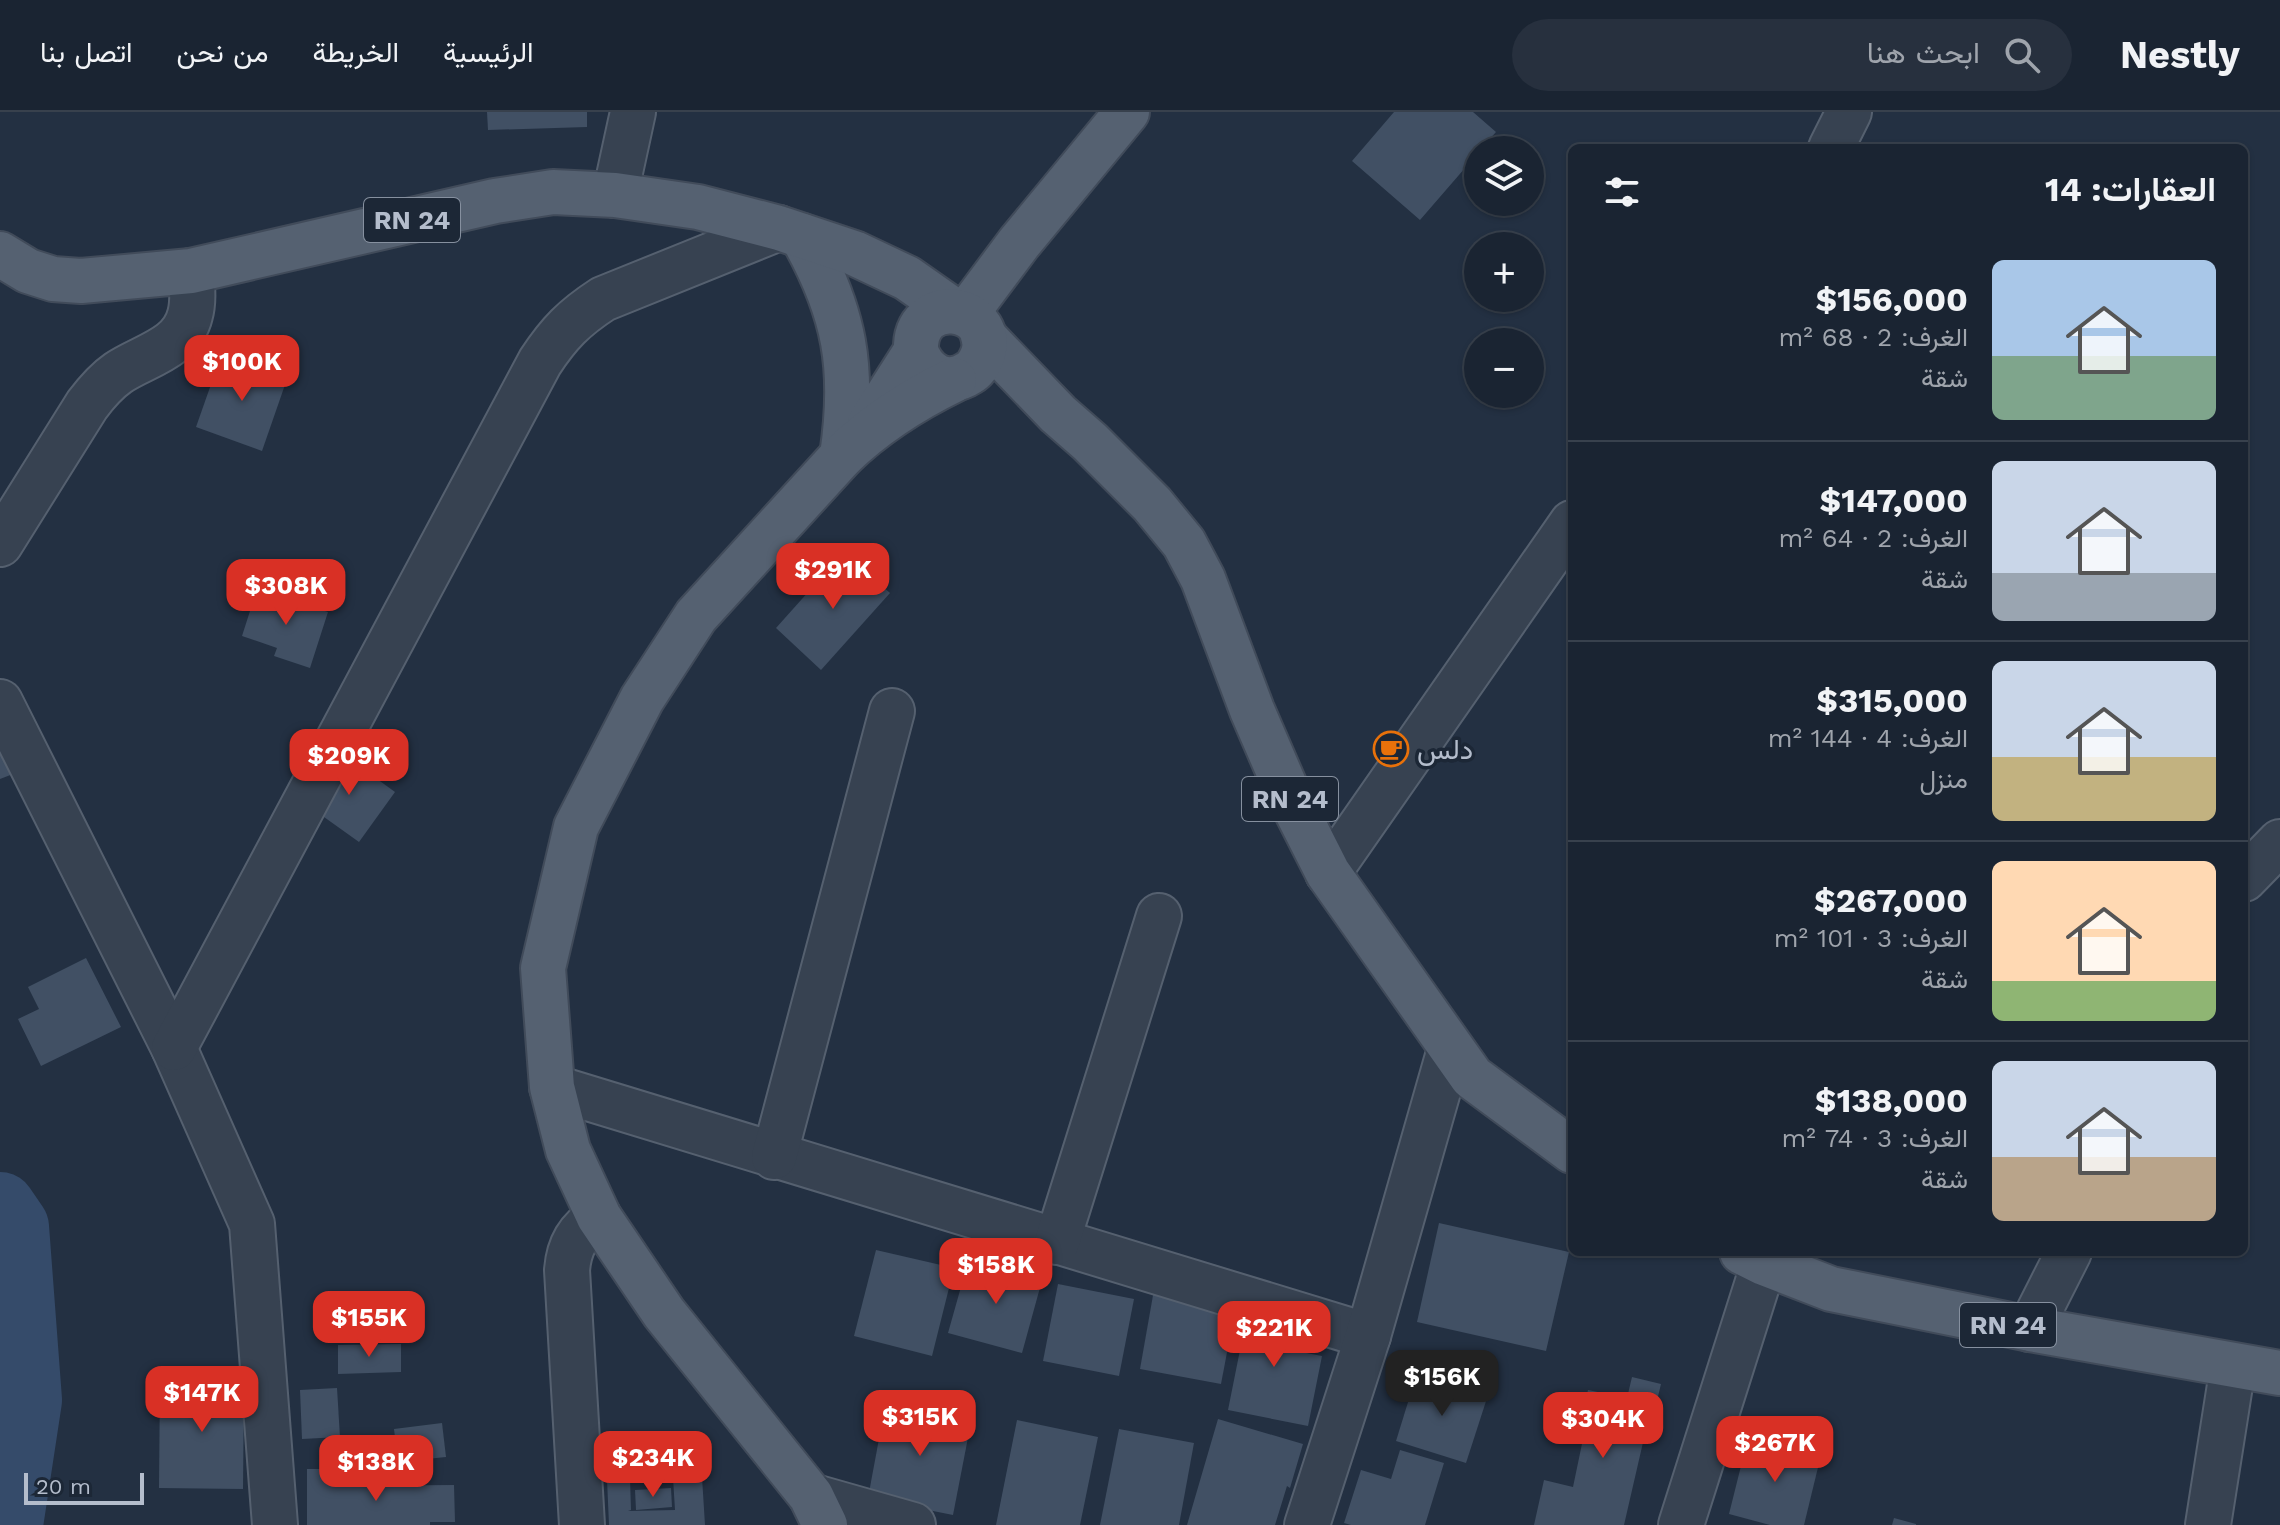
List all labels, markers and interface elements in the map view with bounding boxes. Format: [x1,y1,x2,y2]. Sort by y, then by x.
search box [1512,19,2072,91]
icon: search [2000,33,2044,77]
text: Nestly [2120,33,2240,77]
text: ابحث هنا [1867,35,1980,70]
text: اتصل بنا [40,36,132,69]
text: من نحن [176,36,268,69]
text: الخريطة [312,36,399,69]
text: الرئيسية [443,36,534,69]
map controls [1464,136,1544,408]
button: layers [1464,136,1544,216]
text: العقارات: 14 [2045,169,2216,209]
icon: filters [1600,170,1644,214]
road number: RN 24 [364,198,460,242]
button: + [1464,232,1544,312]
text: $156,000 [1816,279,1968,319]
icon: home [2056,292,2152,388]
text: الغرف: 2 · 68 m² [1778,322,1968,352]
button: − [1464,328,1544,408]
pin: $100K [186,335,298,403]
text: $100K [202,346,282,376]
text: شقة [1921,363,1968,393]
text: $147,000 [1819,480,1968,520]
icon: home [2056,493,2152,589]
text: الغرف: 2 · 64 m² [1779,523,1968,553]
pin: $291K [777,543,889,611]
text: $291K [794,554,872,584]
pin: $308K [230,559,342,627]
text: شقة [1921,564,1968,594]
text: $308K [244,570,328,600]
text: $315,000 [1816,680,1968,720]
icon: home [2056,693,2152,789]
text: الغرف: 4 · 144 m² [1768,723,1968,753]
pin: $209K [293,729,405,797]
cafe icon: دلس [1372,730,1410,768]
place label: دلس [1417,733,1473,766]
text: $209K [308,740,390,770]
text: منزل [1919,764,1968,794]
road number: RN 24 [1242,777,1338,821]
text: $267,000 [1814,880,1968,920]
icon: home [2056,893,2152,989]
text: الغرف: 3 · 101 m² [1774,923,1968,953]
text: شقة [1921,964,1968,994]
text: $138,000 [1815,1080,1968,1120]
icon: home [2056,1093,2152,1189]
text: الغرف: 3 · 74 m² [1782,1123,1968,1153]
text: شقة [1921,1164,1968,1194]
pin: $158K [940,1238,1052,1306]
text: $158K [957,1249,1035,1279]
pin: $155K [313,1291,425,1359]
pin: $221K [1218,1301,1330,1369]
text: $155K [331,1302,407,1332]
road number: RN 24 [1960,1303,2056,1347]
text: $221K [1236,1312,1312,1342]
pin: $156K [1386,1350,1498,1418]
text: $156K [1403,1361,1481,1391]
pin: $147K [146,1366,258,1434]
text: $147K [163,1377,241,1407]
pin: $315K [864,1390,976,1458]
pin: $304K [1547,1392,1659,1460]
text: $315K [882,1401,958,1431]
text: $304K [1561,1403,1645,1433]
pin: $267K [1719,1416,1831,1484]
text: $267K [1734,1427,1816,1457]
pin: $234K [597,1431,709,1499]
pin: $138K [320,1435,432,1503]
text: $234K [612,1442,694,1472]
text: $138K [337,1446,415,1476]
scale bar [24,1469,144,1505]
text: 20 m [36,1474,91,1499]

